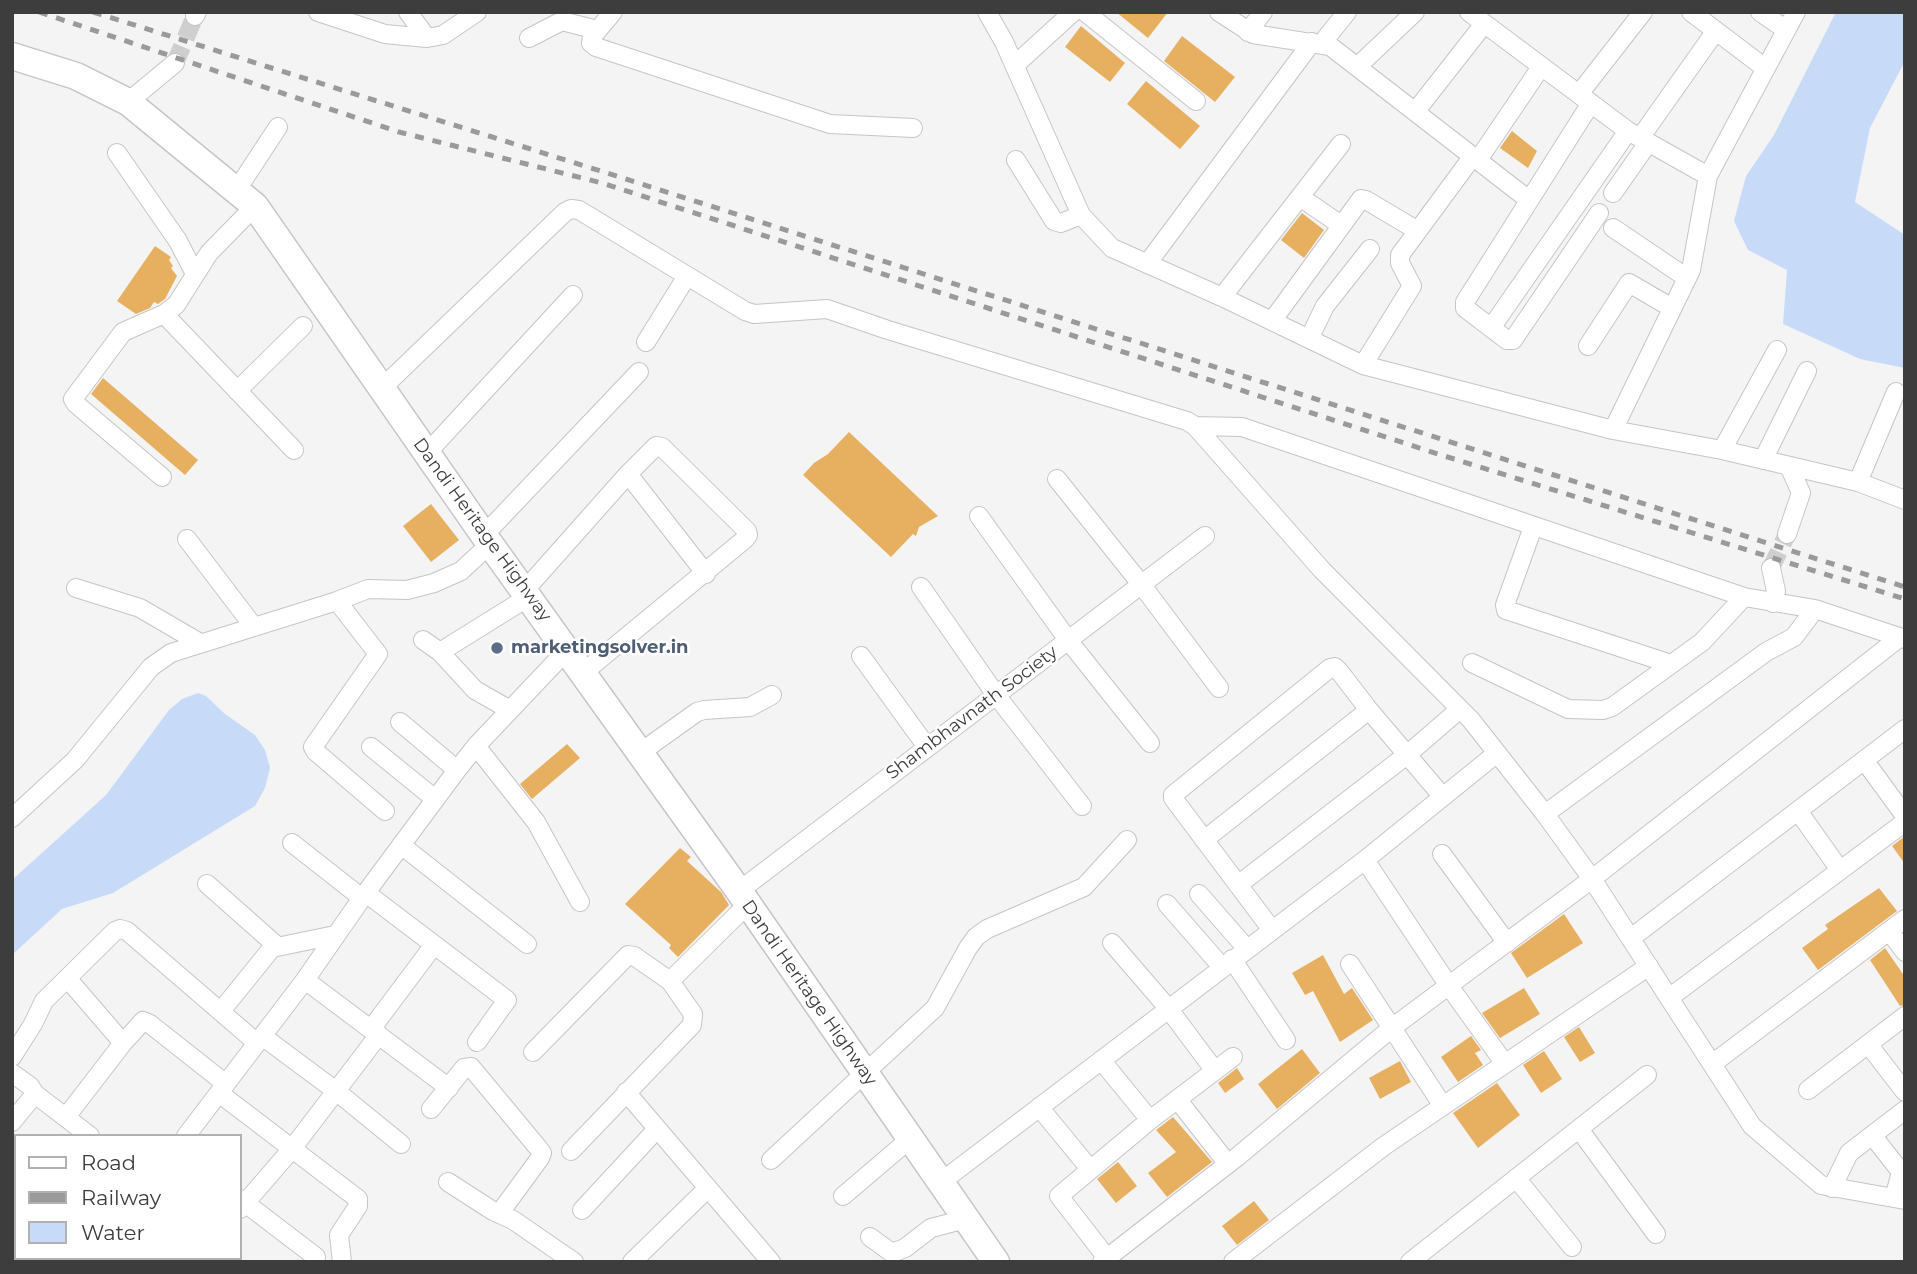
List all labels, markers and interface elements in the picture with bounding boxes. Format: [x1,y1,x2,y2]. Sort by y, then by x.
street label: Dandi Heritage Highway [408,434,556,626]
place label: marketingsolver.in [511,637,689,659]
marker: marketingsolver.in [489,640,505,656]
street label: Shambhavnath Society [882,641,1062,785]
street label: Dandi Heritage Highway [737,896,881,1090]
legend [14,1134,242,1260]
text: Road [81,1150,136,1175]
text: Railway [81,1185,161,1210]
text: Water [81,1220,145,1245]

